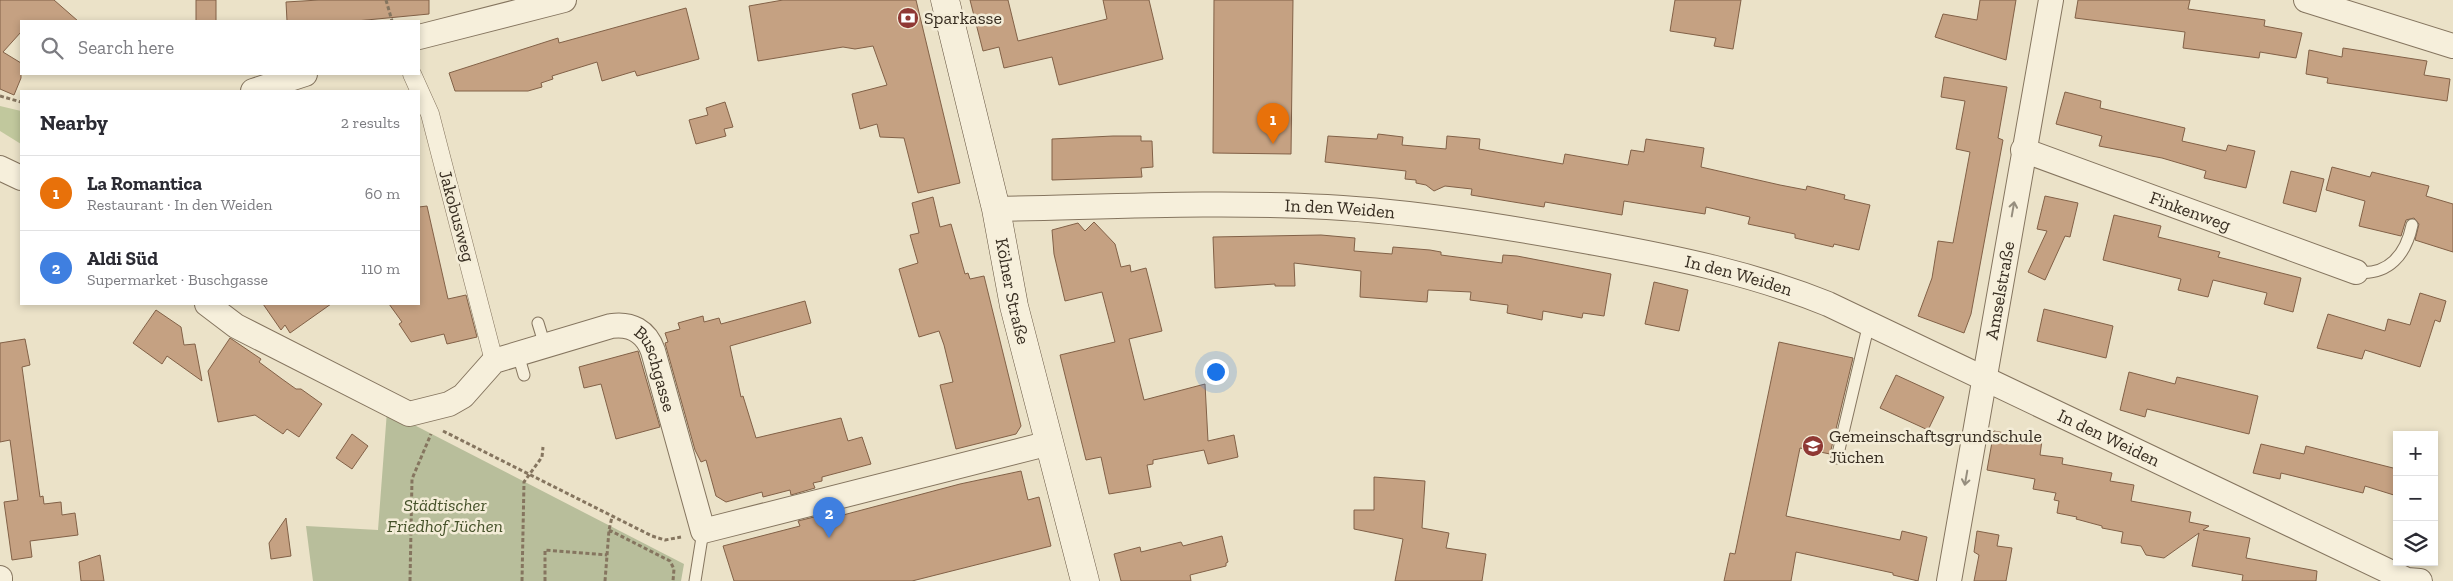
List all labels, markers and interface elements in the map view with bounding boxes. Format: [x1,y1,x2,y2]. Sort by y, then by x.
bank icon: Sparkasse [896,6,920,30]
place label: Sparkasse [924,7,1002,29]
search box [20,20,420,75]
icon: search [38,34,66,62]
text: Search here [78,36,174,59]
pin: 1 [1257,103,1289,144]
text: Nearby [40,110,108,135]
text: 2 results [341,113,400,132]
street label: Jakobusweg [434,168,480,264]
text: La Romantica [87,172,202,195]
text: 1 [53,184,59,203]
text: 60 m [365,184,400,203]
street label: Finkenweg [2147,186,2234,236]
street label: In den Weiden [1284,194,1397,224]
text: Restaurant · In den Weiden [87,195,272,214]
one-way arrow [2008,202,2018,218]
street label: Kölner Straße [991,236,1034,347]
street label: Amselstraße [1981,240,2019,341]
text: Aldi Süd [87,247,158,270]
street label: In den Weiden [1683,250,1796,301]
text: 2 [52,259,60,278]
text: 110 m [361,259,400,278]
text: Supermarket · Buschgasse [87,270,268,289]
street label: Buschgasse [630,321,680,414]
your location [1203,359,1229,385]
street label: In den Weiden [2054,404,2164,472]
place label: Gemeinschaftsgrundschule Jüchen [1829,425,2042,468]
map controls [2393,431,2438,566]
button: + [2393,431,2438,476]
school or university icon: Gemeinschaftsgrundschule Jüchen [1801,434,1825,458]
one-way arrow [1961,470,1971,486]
button: − [2393,476,2438,521]
park label: Städtischer Friedhof Jüchen [387,494,503,537]
pin: 2 [813,497,845,538]
button: layers [2393,521,2438,566]

